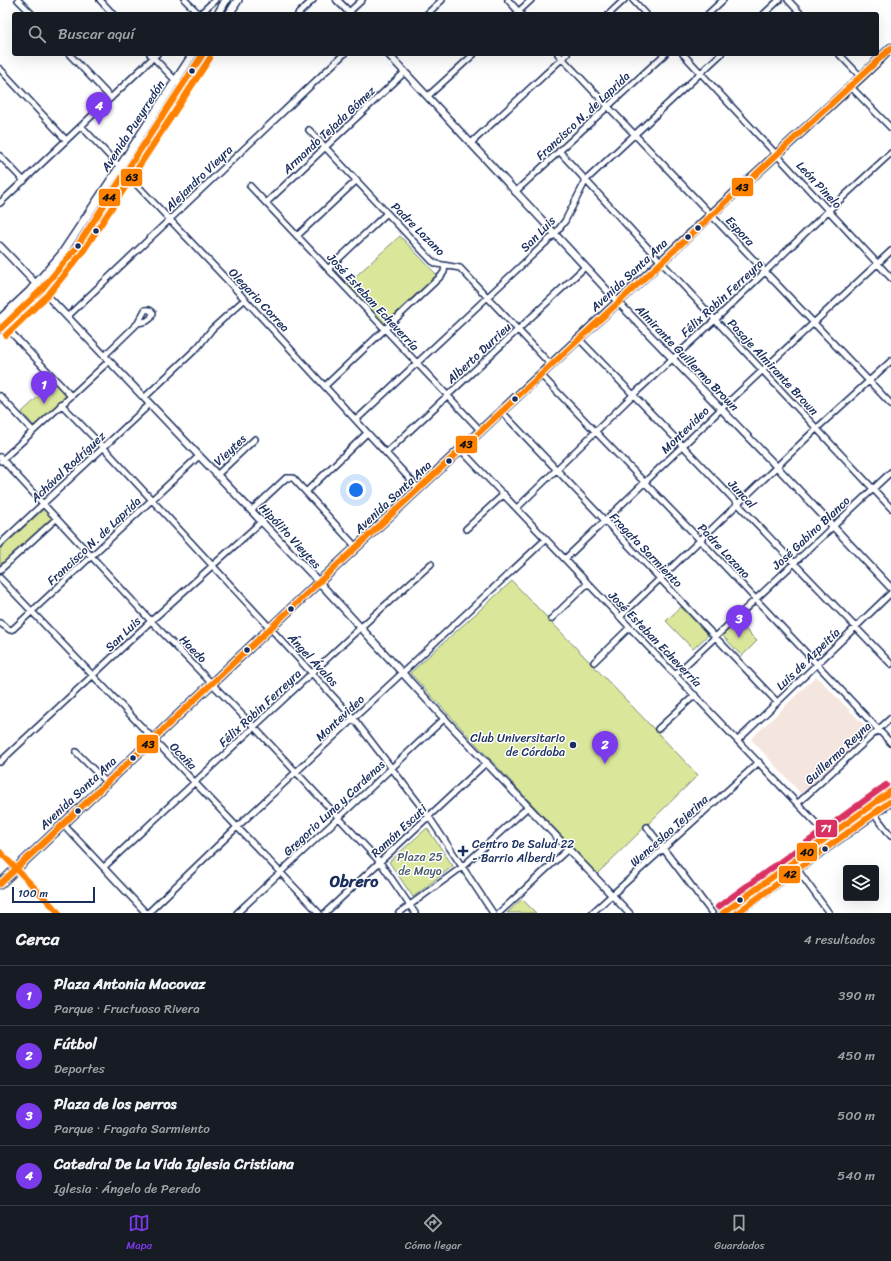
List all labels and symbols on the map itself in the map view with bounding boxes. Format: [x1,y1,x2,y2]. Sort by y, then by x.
unlabelled marker [187,66,197,76]
street label: Francisco N. de Laprida [531,66,635,166]
street label: Avenida Pueyrredón [95,75,171,177]
street label: Armando Tejada Gómez [276,80,381,180]
pin: 4 [86,92,112,125]
street label: Alejandro Vieyra [159,140,238,217]
street label: León Pinelo [791,156,847,214]
line badge: 63 [120,168,143,187]
text: 63 [125,168,139,187]
line badge: 43 [731,177,754,197]
text: 43 [735,178,749,197]
line badge: 44 [98,188,121,207]
text: 44 [101,188,116,207]
street label: Padre Lozano [386,197,450,261]
street label: San Luis [515,210,562,257]
street label: Espora [720,210,761,252]
unlabelled marker [693,223,703,233]
unlabelled marker [91,226,101,236]
unlabelled marker [683,232,693,242]
street label: Avenida Santa Ana [584,233,673,318]
unlabelled marker [73,241,83,251]
street label: José Esteban Echeverría [321,247,425,357]
street label: Félix Robin Ferreyra [675,253,769,343]
street label: Olegario Correa [223,262,295,338]
street label: Almirante Guillermo Brown [629,299,745,417]
street label: Pasaje Almirante Brown [722,313,825,421]
street label: Alberto Durrieu [441,316,517,390]
pin: 1 [31,371,57,404]
unlabelled marker [510,394,520,404]
street label: Montevideo [655,401,715,459]
street label: Achával Rodríguez [24,426,111,509]
street label: Vieytes [208,429,252,471]
line badge: 43 [455,435,478,454]
text: 43 [459,435,473,454]
street label: Avenida Santa Ana [348,455,437,540]
unlabelled marker [444,456,454,466]
street label: Juncal [722,473,762,514]
your location [346,480,366,500]
street label: Francisco N. de Laprida [42,491,146,591]
street label: José Gabino Blanco [766,491,855,576]
street label: Hipólito Vieytes [253,498,327,574]
street label: Fragata Sarmiento [604,507,688,593]
street label: Padre Lozano [692,518,756,584]
street label: José Esteban Echeverría [602,585,708,693]
unlabelled marker [286,604,296,614]
pin: 3 [726,605,752,638]
street label: San Luis [100,610,147,657]
street label: Luis de Azpeitía [770,622,846,696]
street label: Ángel Ávalos [281,627,344,692]
street label: Haedo [174,630,212,669]
unlabelled marker [242,645,252,655]
street label: Félix Robin Ferreyra [213,663,307,753]
street label: Montevideo [310,689,370,747]
street label: Guillermo Reyna [799,716,877,790]
place label: Club Universitario de Córdoba [470,727,565,763]
pin: 2 [592,731,618,764]
line badge: 43 [136,734,159,754]
text: 43 [141,735,155,754]
street label: Ocaña [164,737,203,776]
marker: Club Universitario de Córdoba [568,740,578,750]
street label: Avenida Santa Ana [33,751,122,836]
unlabelled marker [128,753,138,763]
street label: Gregorio Luna y Cardenas [278,754,390,862]
street label: Wenceslao Tejerina [625,789,714,873]
street label: Ramón Escuti [366,798,433,863]
unlabelled marker [73,806,83,816]
line badge: 71 [815,819,838,838]
text: 71 [821,819,832,838]
place label: Centro De Salud 22 - Barrio Alberdi [472,833,574,869]
line badge: 40 [796,842,818,862]
text: 40 [799,843,814,862]
unlabelled marker [820,844,830,854]
marker: Centro De Salud 22 - Barrio Alberdi [457,845,469,857]
park label: Plaza 25 de Mayo [397,846,443,882]
line badge: 42 [778,865,801,884]
text: 42 [782,865,797,884]
district label: Obrero [329,867,379,896]
scale bar [12,885,95,904]
unlabelled marker [735,895,745,905]

